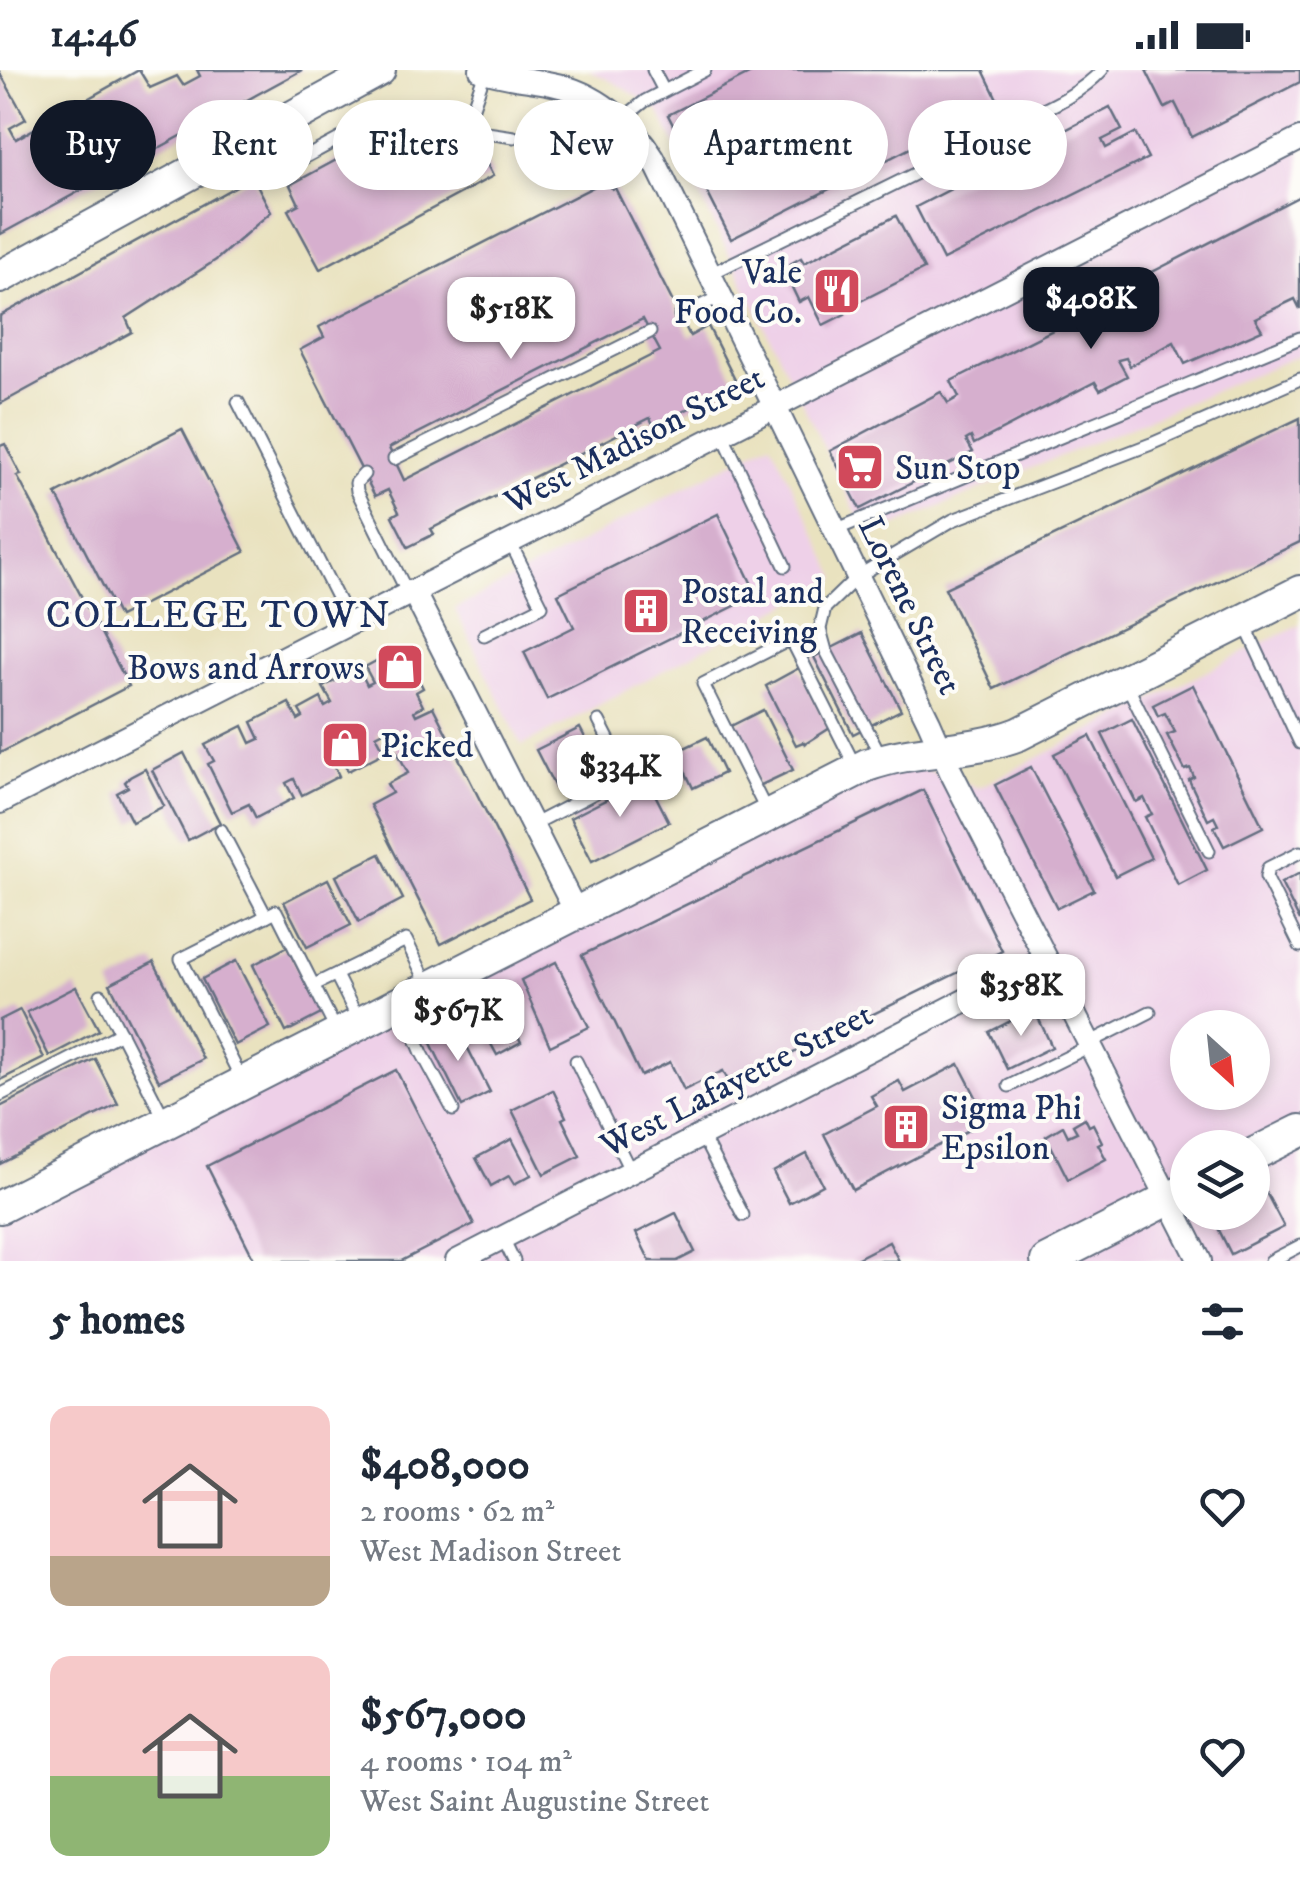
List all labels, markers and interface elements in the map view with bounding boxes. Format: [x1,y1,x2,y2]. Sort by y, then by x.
text: 14:46 [50,11,137,59]
chip: Buy [30,100,156,190]
chip: Rent [176,100,313,190]
chip: Filters [333,100,494,190]
chip: New [514,100,649,190]
chip: Apartment [669,100,888,190]
chip: House [908,100,1067,190]
place label: Vale Food Co. [674,251,802,335]
restaurant icon: Vale Food Co. [811,265,863,317]
pin: $408K [1021,267,1161,352]
pin: $518K [441,277,581,362]
text: $408K [1045,279,1137,319]
text: $518K [469,289,553,329]
street label: West Madison Street [497,356,772,526]
supermarket icon: Sun Stop [834,441,886,493]
place label: Sun Stop [895,447,1020,491]
street label: Lorene Street [847,510,971,702]
place label: Postal and Receiving [681,571,825,655]
building icon: Postal and Receiving [620,585,672,637]
district label: COLLEGE TOWN [46,592,392,640]
shop icon: Bows and Arrows [374,641,426,693]
place label: Bows and Arrows [127,647,365,691]
shop icon: Picked [319,719,371,771]
place label: Picked [380,725,474,769]
pin: $334K [550,735,690,820]
text: $334K [579,747,661,787]
pin: $358K [951,954,1091,1039]
text: $358K [979,966,1063,1006]
pin: $567K [388,979,528,1064]
text: $567K [413,991,503,1031]
street label: West Lafayette Street [593,993,880,1169]
north arrow [1170,1010,1270,1110]
map controls [1170,1010,1270,1230]
place label: Sigma Phi Epsilon [941,1087,1082,1171]
building icon: Sigma Phi Epsilon [880,1101,932,1153]
button: layers [1170,1130,1270,1230]
icon: filters [1195,1294,1250,1349]
text: 5 homes [50,1295,185,1347]
text: $408,000 [360,1440,530,1492]
icon: home [130,1446,250,1566]
icon: heart [1195,1479,1250,1534]
text: 2 rooms · 62 m² [360,1492,554,1532]
text: West Madison Street [360,1532,621,1572]
text: $567,000 [360,1690,527,1742]
icon: home [130,1696,250,1816]
icon: heart [1195,1729,1250,1784]
text: 4 rooms · 104 m² [360,1742,572,1782]
text: West Saint Augustine Street [360,1782,710,1822]

